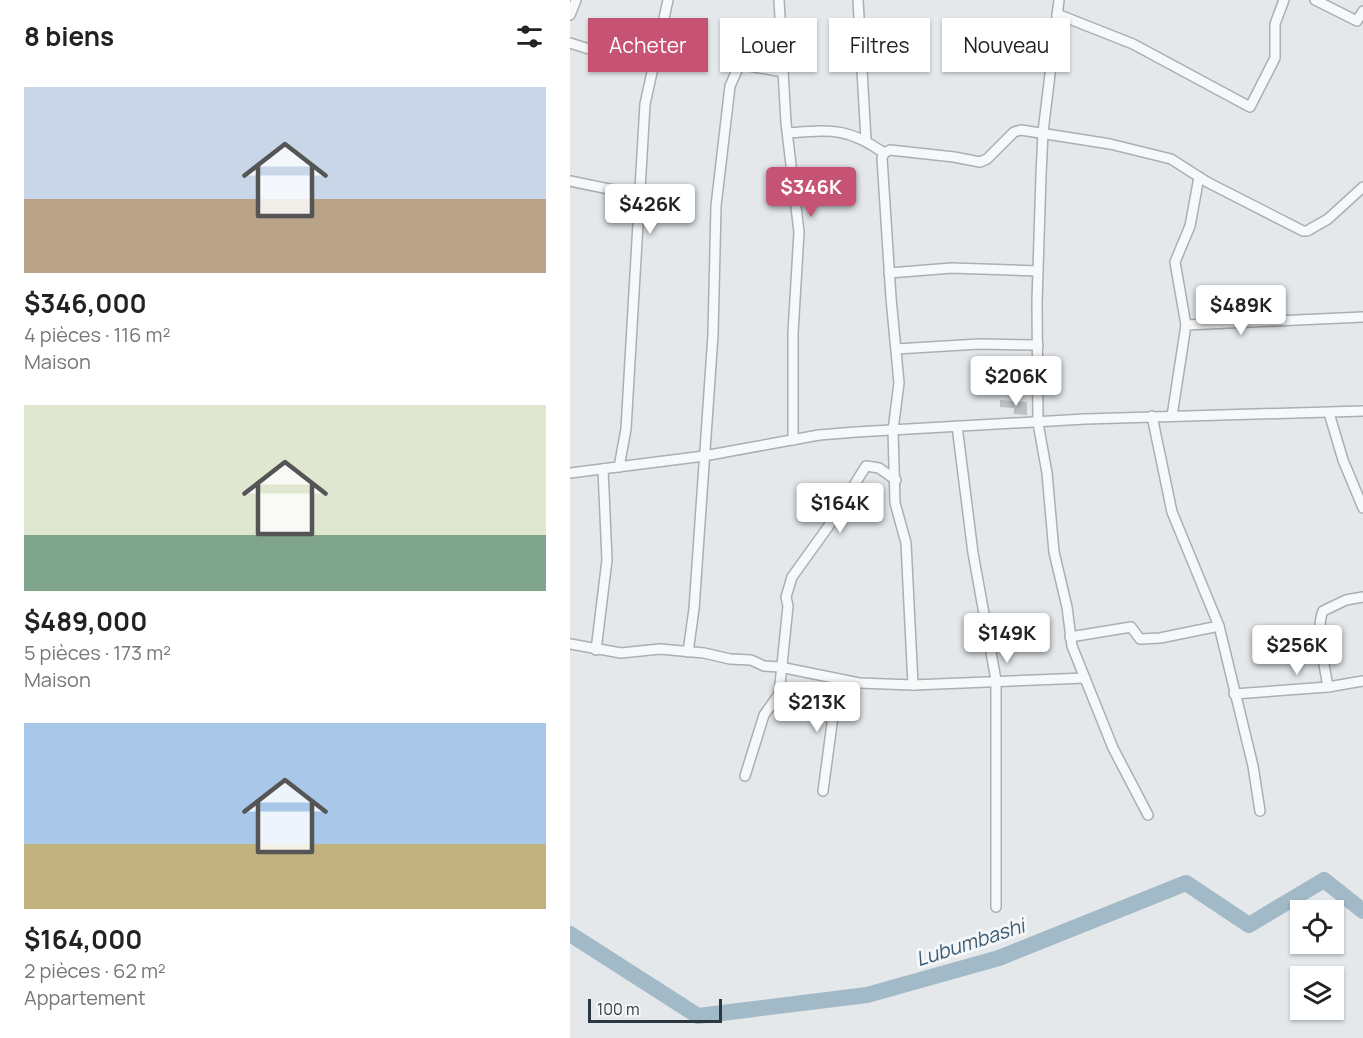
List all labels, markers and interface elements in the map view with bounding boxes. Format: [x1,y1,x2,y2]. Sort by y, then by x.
text: 8 biens [24,18,114,54]
chip: Acheter [588,18,708,72]
chip: Louer [720,18,817,72]
chip: Filtres [829,18,930,72]
chip: Nouveau [942,18,1070,72]
icon: filters [513,20,546,53]
icon: home [231,126,339,234]
pin: $346K [769,167,853,218]
text: $346K [780,173,842,200]
pin: $426K [608,184,692,235]
text: $426K [619,190,681,217]
text: $346,000 [24,285,147,321]
pin: $489K [1199,285,1283,336]
text: $489K [1210,291,1272,318]
text: 4 pièces · 116 m² [24,321,170,348]
text: Maison [24,348,91,375]
pin: $206K [974,356,1058,407]
text: $206K [985,362,1048,389]
icon: home [231,444,339,552]
pin: $164K [798,483,882,534]
text: $164K [811,489,869,516]
text: $489,000 [24,603,147,639]
pin: $149K [965,613,1049,664]
text: $149K [978,619,1036,646]
pin: $256K [1255,625,1339,676]
text: $256K [1266,631,1328,658]
text: 5 pièces · 173 m² [24,639,171,666]
text: Maison [24,666,91,693]
pin: $213K [775,682,859,733]
text: $213K [788,688,846,715]
icon: home [231,762,339,870]
map controls [1290,900,1344,1020]
button: locate [1290,900,1344,954]
water label: Lubumbashi [912,911,1030,972]
text: $164,000 [24,921,142,957]
text: 2 pièces · 62 m² [24,957,166,984]
button: layers [1290,966,1344,1020]
text: Appartement [24,984,146,1011]
scale bar [588,996,722,1024]
text: 100 m [597,998,640,1020]

